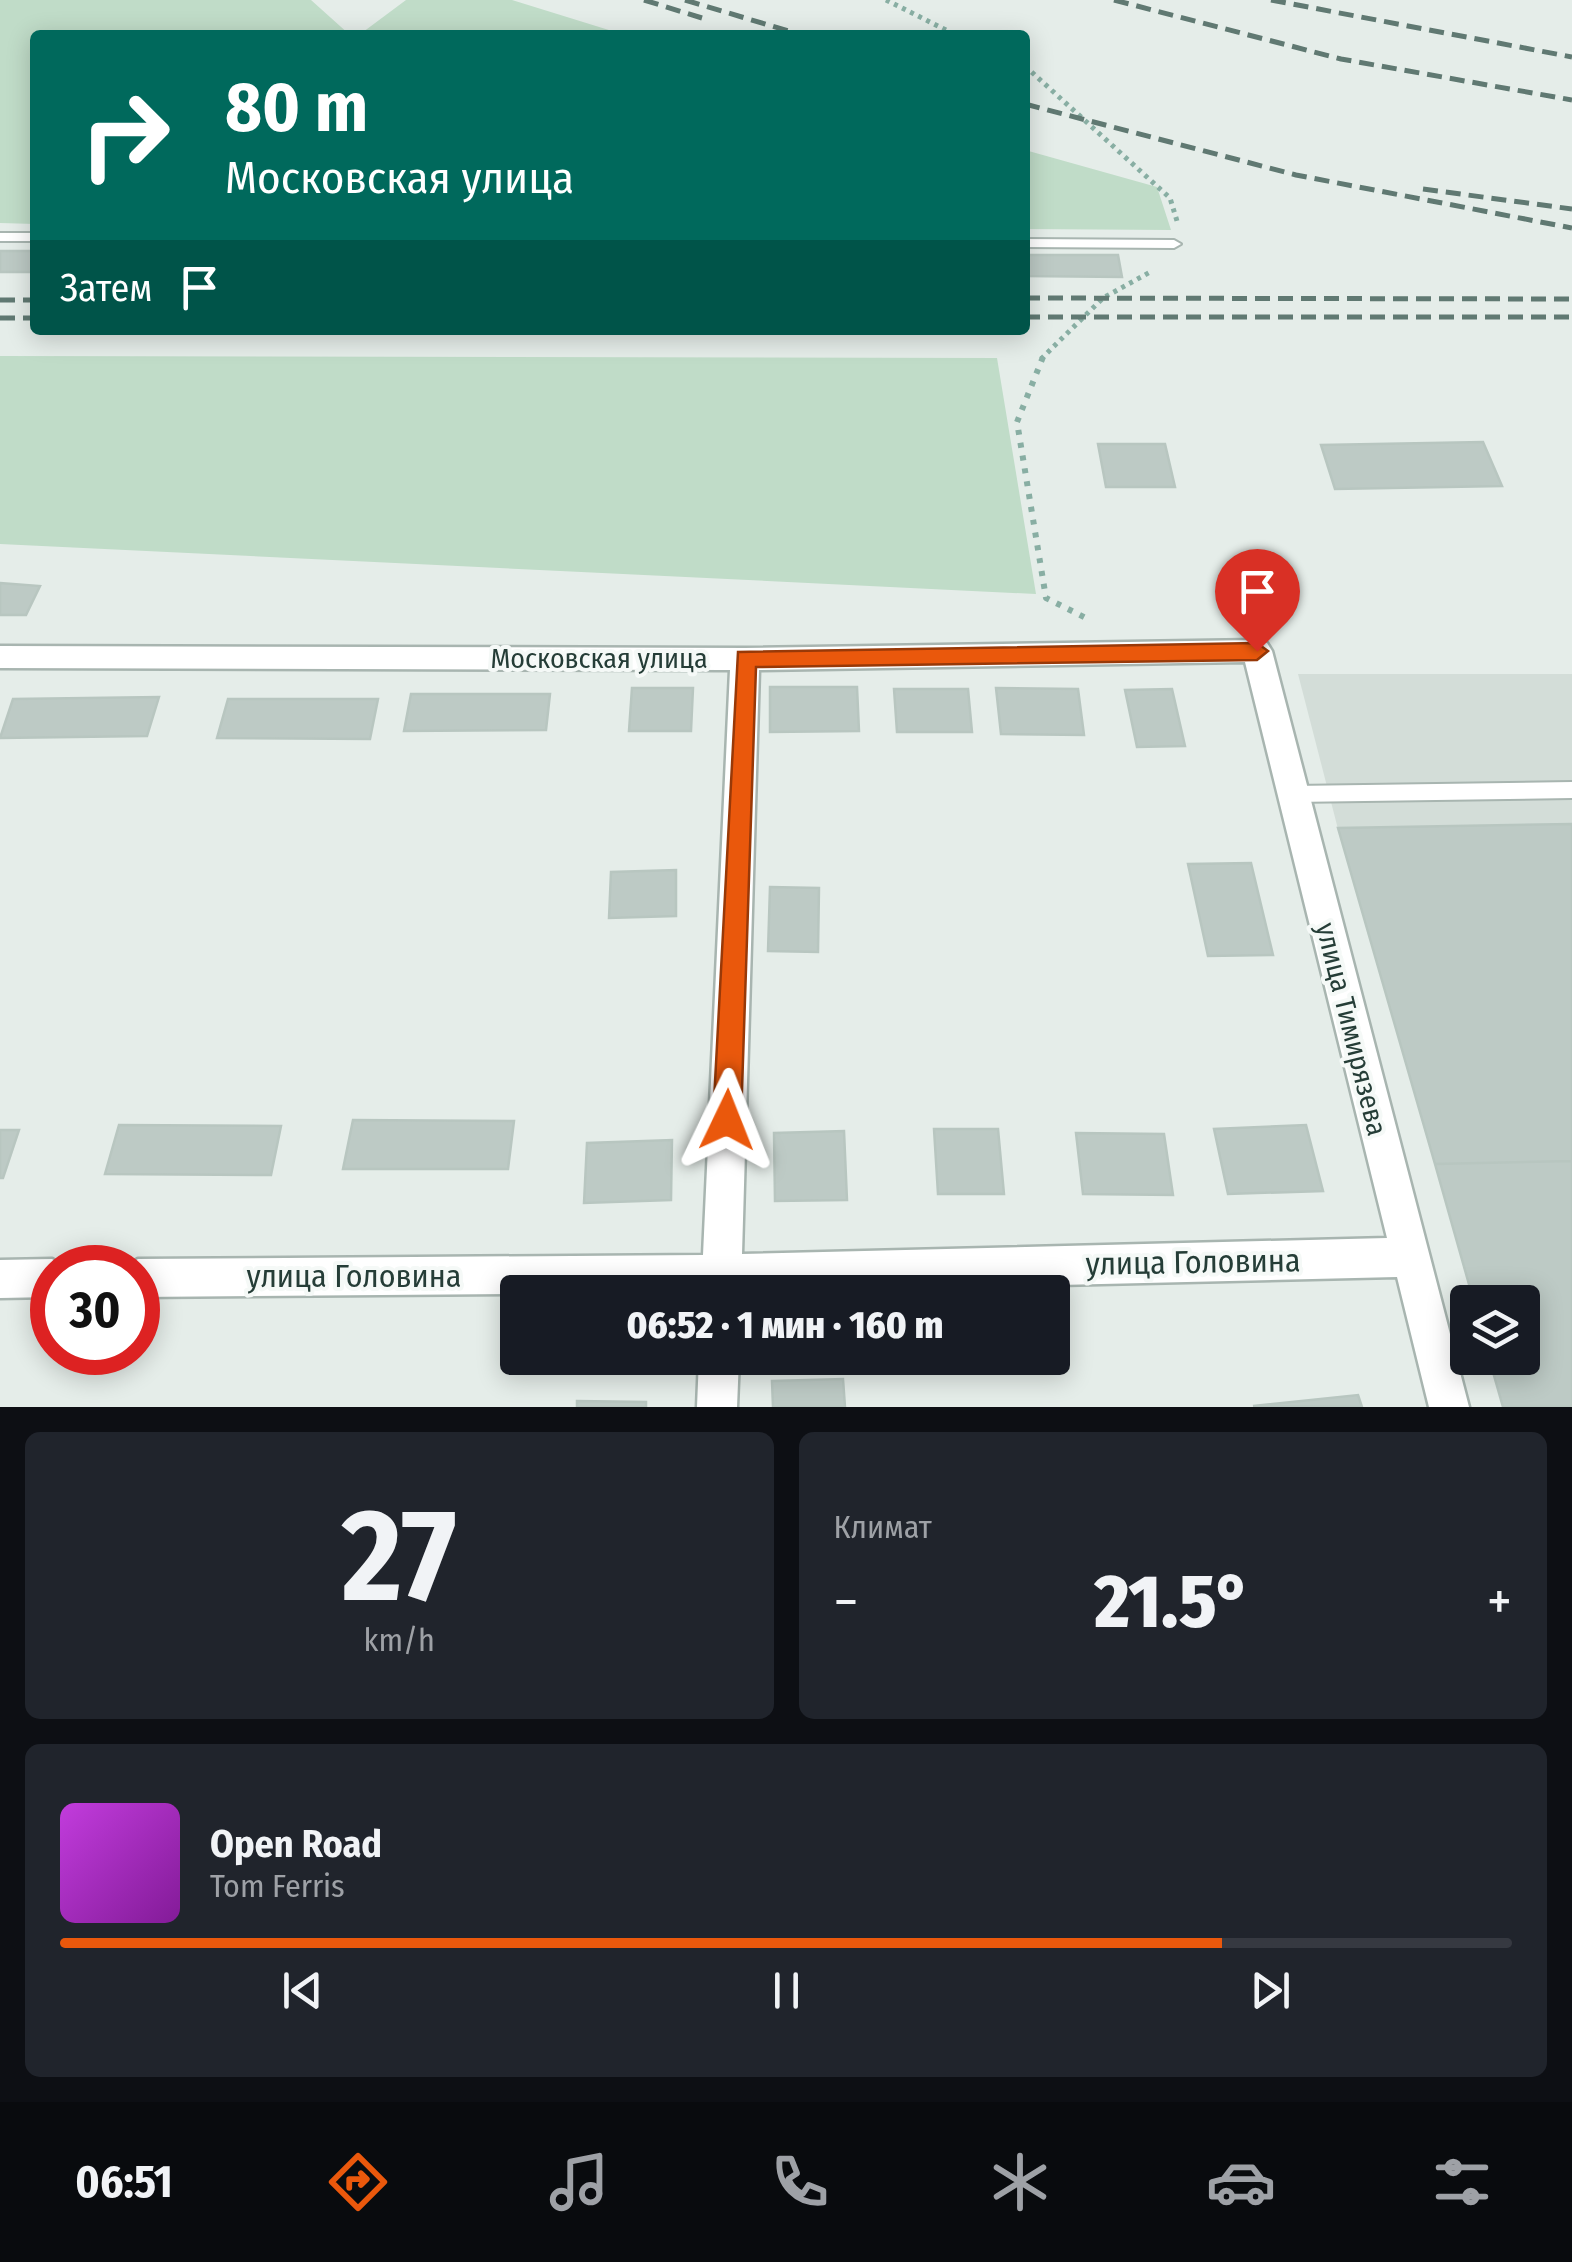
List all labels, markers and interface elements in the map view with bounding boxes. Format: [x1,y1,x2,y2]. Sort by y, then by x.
text: 80 m [225,66,368,150]
icon: right [60,70,190,200]
text: Московская улица [225,151,574,205]
icon: arrive [172,260,227,315]
text: Затем [60,265,152,311]
pin [1215,549,1300,652]
icon: arrive [1230,564,1285,619]
street label: Московская улица [490,642,708,675]
street label: улица Тимирязева [1309,919,1394,1139]
position arrow [675,1068,779,1172]
street label: улица Головина [1085,1241,1301,1283]
speed limit sign: 30 [30,1245,160,1375]
street label: улица Головина [246,1257,462,1295]
map controls [1450,1285,1540,1375]
button: layers [1450,1285,1540,1375]
text: 06:52 · 1 мин · 160 m [627,1302,943,1348]
text: 27 [342,1478,457,1634]
text: Климат [834,1508,932,1546]
text: 21.5° [1094,1557,1251,1647]
text: − [834,1569,858,1635]
text: + [1487,1569,1512,1635]
text: km/h [364,1621,435,1659]
text: Open Road [210,1821,382,1867]
text: Tom Ferris [210,1867,345,1905]
icon: previous [275,1963,330,2018]
icon: pause [759,1963,814,2018]
icon: next [1243,1963,1298,2018]
icon: directions [323,2147,393,2217]
icon: music [544,2147,614,2217]
icon: phone [765,2147,835,2217]
icon: climate [985,2147,1055,2217]
icon: car [1206,2147,1276,2217]
icon: filters [1427,2147,1497,2217]
text: 06:51 [75,2155,173,2209]

